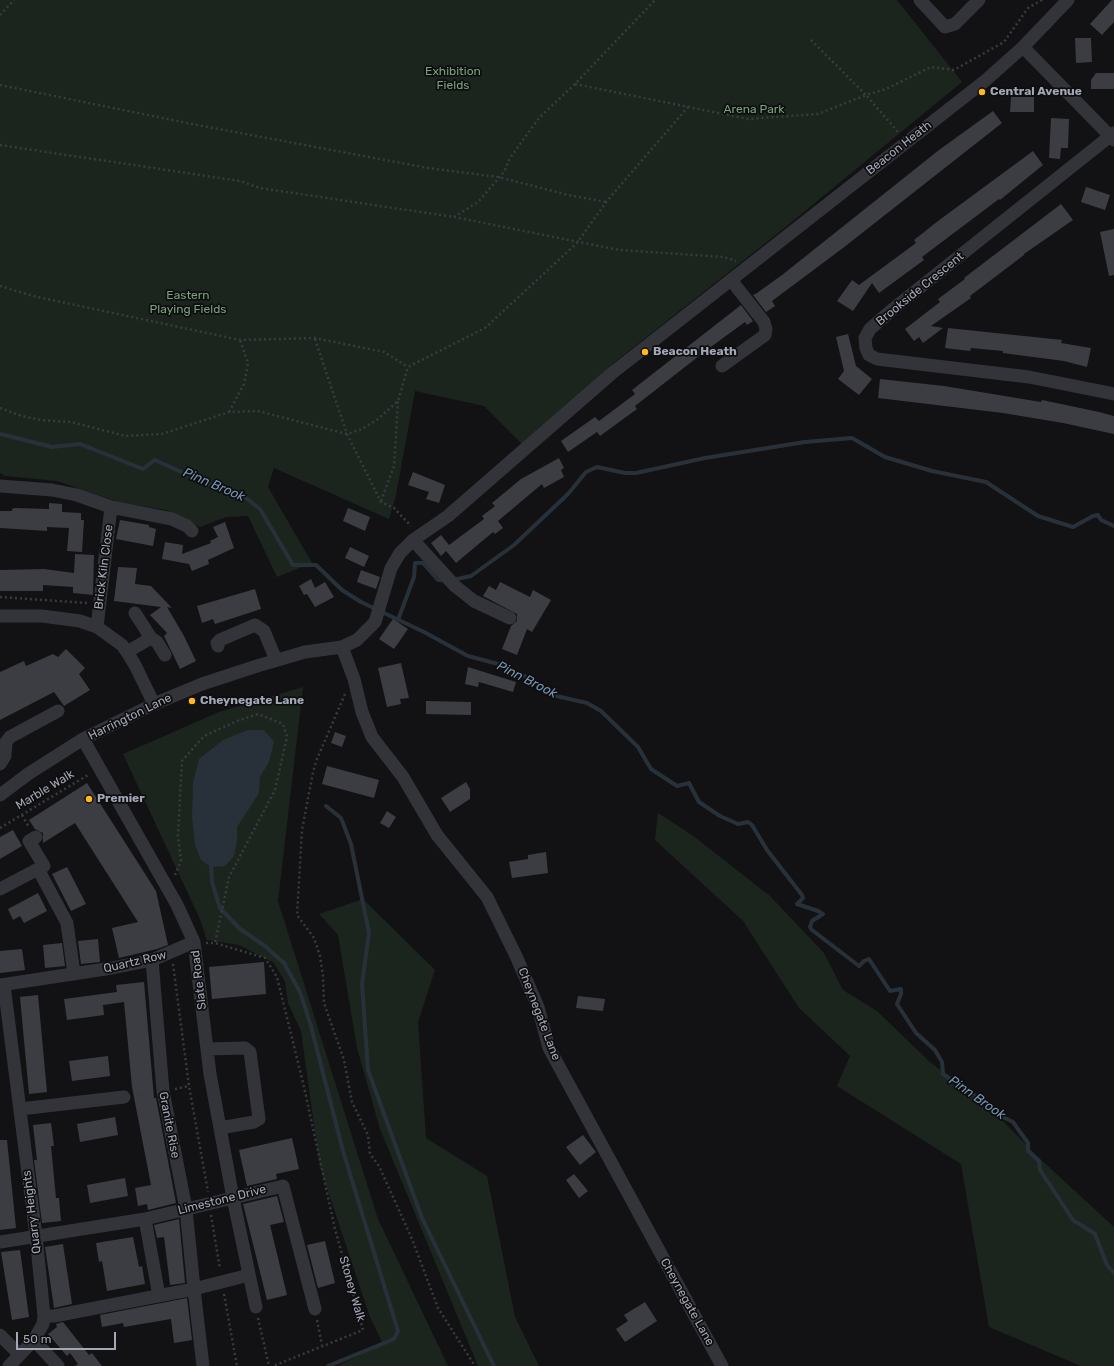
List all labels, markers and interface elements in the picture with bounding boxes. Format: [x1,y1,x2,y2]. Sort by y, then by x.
park label: Exhibition Fields [425,65,481,93]
place label: Central Avenue [990,85,1082,99]
marker: Central Avenue [977,87,987,97]
park label: Arena Park [723,103,785,117]
street label: Beacon Heath [863,118,935,178]
street label: Brookside Crescent [873,249,967,329]
park label: Eastern Playing Fields [150,289,226,317]
place label: Beacon Heath [653,345,737,359]
marker: Beacon Heath [640,347,650,357]
water label: Pinn Brook [181,465,247,505]
street label: Brick Kiln Close [92,524,116,610]
water label: Pinn Brook [494,658,560,702]
street label: Harrington Lane [86,691,174,743]
place label: Cheynegate Lane [200,694,304,708]
marker: Cheynegate Lane [187,696,197,706]
street label: Marble Walk [13,767,77,813]
place label: Premier [97,792,145,806]
marker: Premier [84,794,94,804]
street label: Quartz Row [102,948,168,976]
street label: Slate Road [188,949,210,1011]
street label: Cheynegate Lane [515,966,563,1062]
water label: Pinn Brook [946,1073,1008,1123]
street label: Granite Rise [156,1091,182,1159]
street label: Quarry Heights [20,1169,44,1255]
street label: Limestone Drive [176,1182,268,1218]
street label: Stoney Walk [336,1255,368,1323]
street label: Cheynegate Lane [657,1256,717,1348]
scale bar [18,1324,118,1350]
text: 50 m [23,1332,51,1346]

